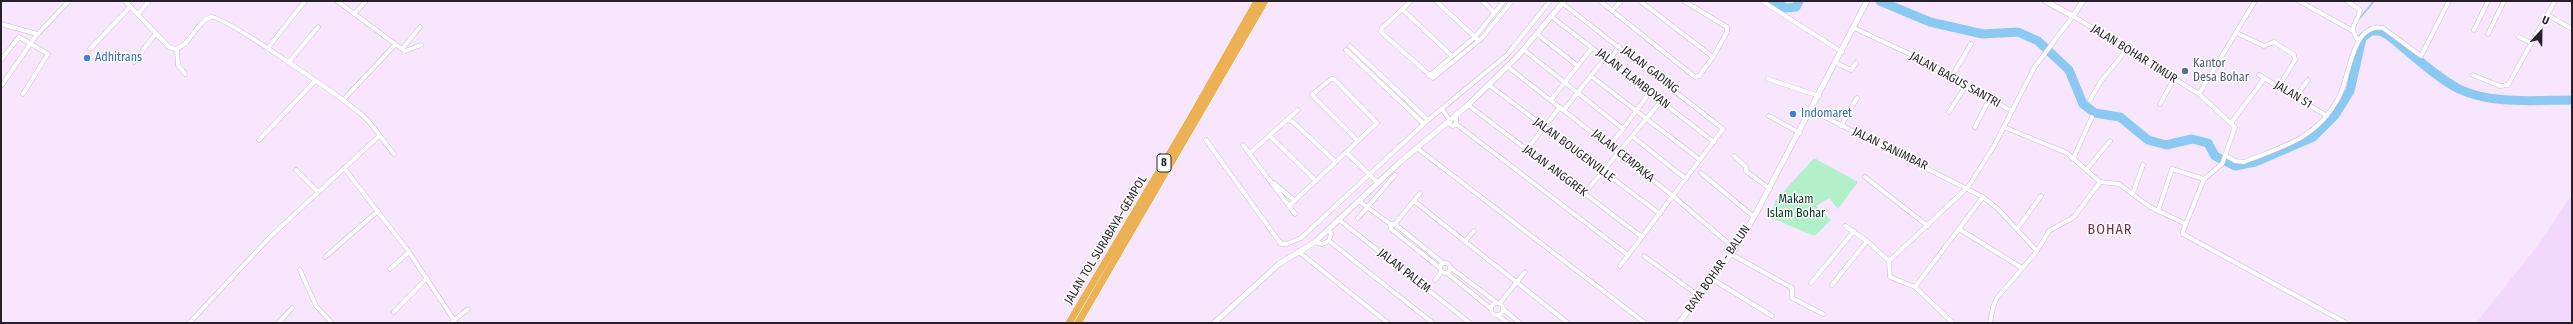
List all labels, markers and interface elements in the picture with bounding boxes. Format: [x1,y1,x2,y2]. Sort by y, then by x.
north arrow [2521,12,2561,52]
text: U [2540,13,2551,28]
street label: JALAN BOHAR TIMUR [2088,22,2180,86]
street label: JALAN GADING [1618,43,1682,97]
street label: JALAN FLAMBOYAN [1593,46,1673,112]
street label: JALAN BAGUS SANTRI [1907,49,2003,111]
place label: Adhitrans [95,51,142,65]
marker: Adhitrans [82,53,92,63]
place label: Kantor Desa Bohar [2193,57,2249,85]
marker: Kantor Desa Bohar [2180,66,2190,76]
street label: JALAN S1 [2271,78,2315,112]
place label: Indomaret [1801,107,1852,121]
marker: Indomaret [1788,109,1798,119]
street label: JALAN BOUGENVILLE [1531,115,1617,185]
street label: JALAN SANIMBAR [1850,125,1930,173]
street label: JALAN CEMPAKA [1589,126,1657,186]
street label: JALAN ANGGREK [1520,142,1590,200]
road number: 8 [1157,154,1171,172]
street label: JALAN TOL SURABAYA–GEMPOL [1062,173,1150,307]
park label: Makam Islam Bohar [1767,193,1825,221]
district label: BOHAR [2088,222,2132,238]
street label: RAYA BOHAR - BALUN [1682,223,1754,315]
street label: JALAN PALEM [1375,246,1433,296]

